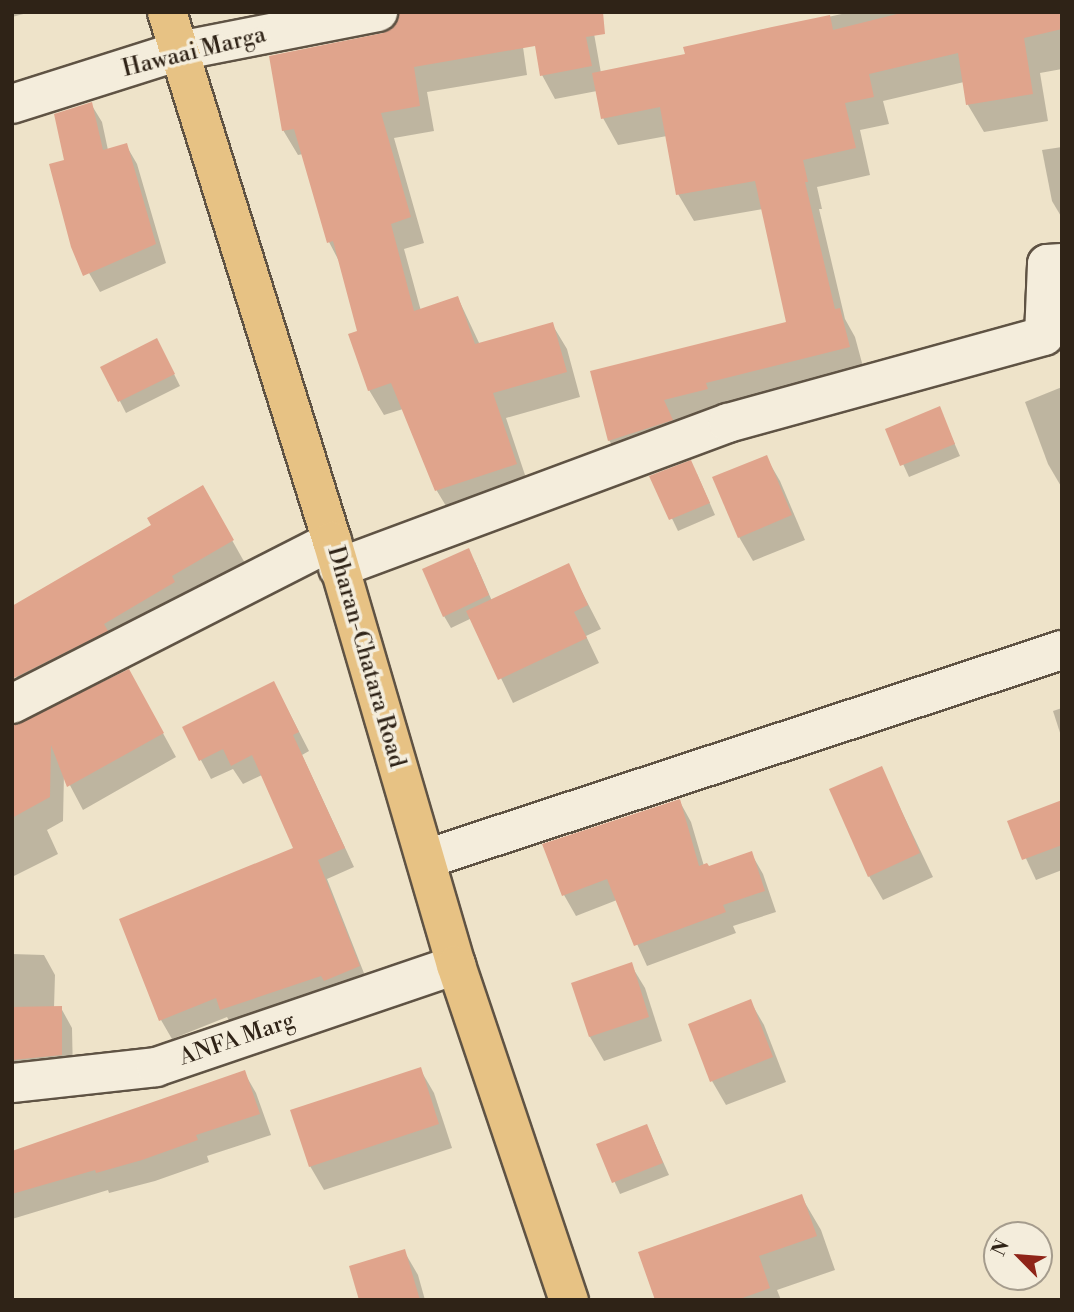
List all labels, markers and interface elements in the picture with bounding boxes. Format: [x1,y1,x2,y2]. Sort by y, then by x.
street label: Hawaai Marga [119,21,269,83]
street label: Dharan-Chatara Road [321,543,411,771]
street label: ANFA Marg [176,1006,298,1072]
north arrow [983,1221,1053,1291]
text: N [987,1236,1015,1260]

